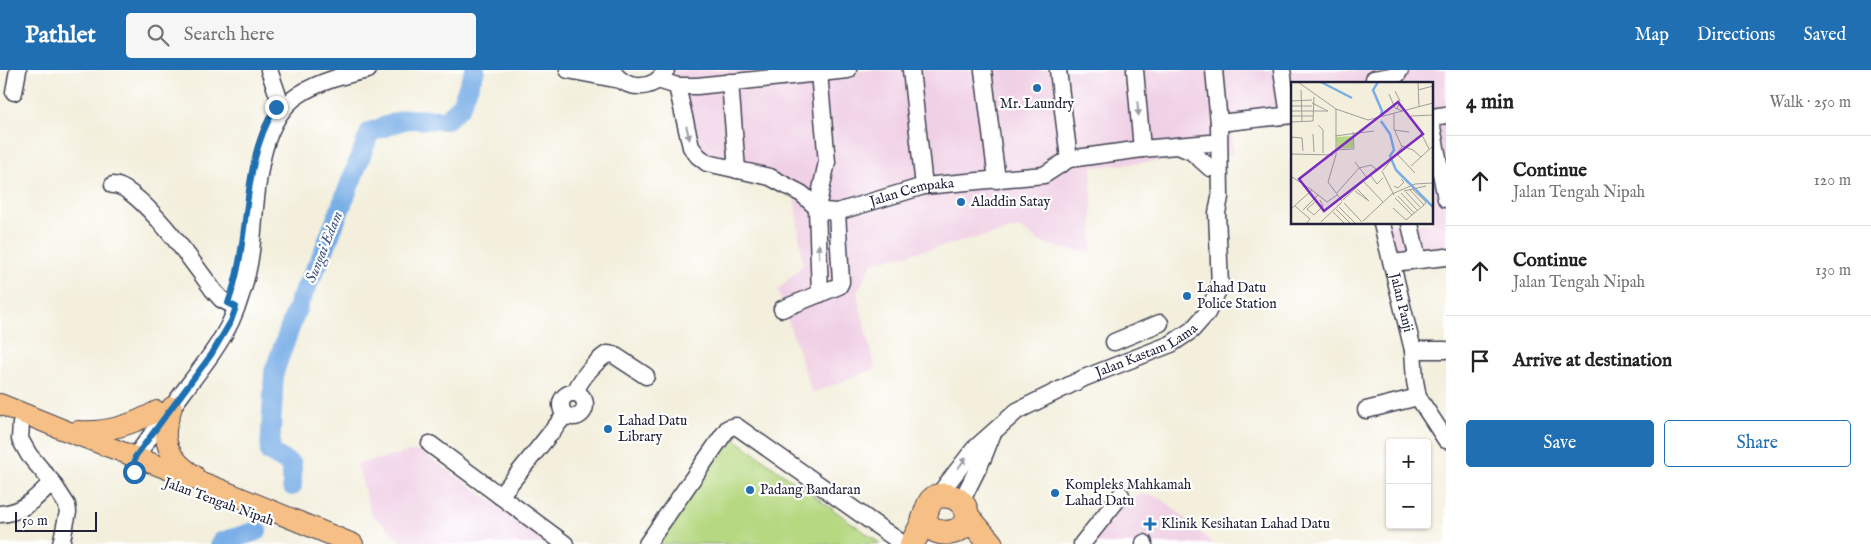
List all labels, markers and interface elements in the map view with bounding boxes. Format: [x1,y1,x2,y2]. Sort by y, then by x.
search box [126,13,476,58]
text: Pathlet [25,20,96,51]
icon: search [144,21,172,49]
text: Search here [184,23,274,47]
text: Map [1635,24,1669,47]
text: Directions [1697,24,1775,47]
text: Saved [1803,24,1846,47]
marker: Mr. Laundry [1031,82,1043,94]
inset map [1291,82,1434,225]
text: 4 min [1466,89,1514,116]
text: Walk · 250 m [1769,93,1851,113]
place label: Mr. Laundry [1000,95,1074,113]
route end [265,96,288,119]
one-way arrow [1134,102,1142,118]
one-way arrow [684,126,692,141]
text: Continue [1513,159,1587,183]
icon: ahead [1466,167,1494,195]
text: 120 m [1814,171,1851,191]
street label: Jalan Cempaka [866,174,956,211]
text: Jalan Tengah Nipah [1513,183,1645,203]
place label: Aladdin Satay [970,193,1050,211]
marker: Aladdin Satay [955,196,967,208]
water label: Sungai Edam [301,208,348,286]
one-way arrow [814,243,822,259]
text: Continue [1513,249,1587,273]
icon: ahead [1466,257,1494,285]
text: 130 m [1815,261,1851,281]
street label: Jalan Panji [1385,269,1417,334]
text: Jalan Tengah Nipah [1513,273,1645,293]
place label: Lahad Datu Police Station [1197,279,1277,313]
marker: Lahad Datu Police Station [1181,290,1193,302]
street label: Jalan Kastam Lama [1091,320,1203,382]
icon: arrive [1466,347,1494,375]
text: Arrive at destination [1513,349,1672,373]
place label: Lahad Datu Library [618,412,687,446]
button: Save [1466,420,1654,467]
button: Share [1664,420,1851,467]
marker: Lahad Datu Library [602,423,614,435]
map controls [1386,439,1431,529]
button: + [1386,439,1431,484]
one-way arrow [957,457,968,470]
route start [123,461,146,484]
street label: Jalan Tengah Nipah [160,473,277,530]
place label: Kompleks Mahkamah Lahad Datu [1065,476,1192,510]
place label: Padang Bandaran [760,481,861,499]
marker: Padang Bandaran [744,484,756,496]
button: − [1386,484,1431,529]
marker: Kompleks Mahkamah Lahad Datu [1049,487,1061,499]
scale bar [15,509,98,532]
text: 50 m [22,512,48,530]
place label: Klinik Kesihatan Lahad Datu [1161,515,1330,533]
marker: Klinik Kesihatan Lahad Datu [1143,517,1157,531]

